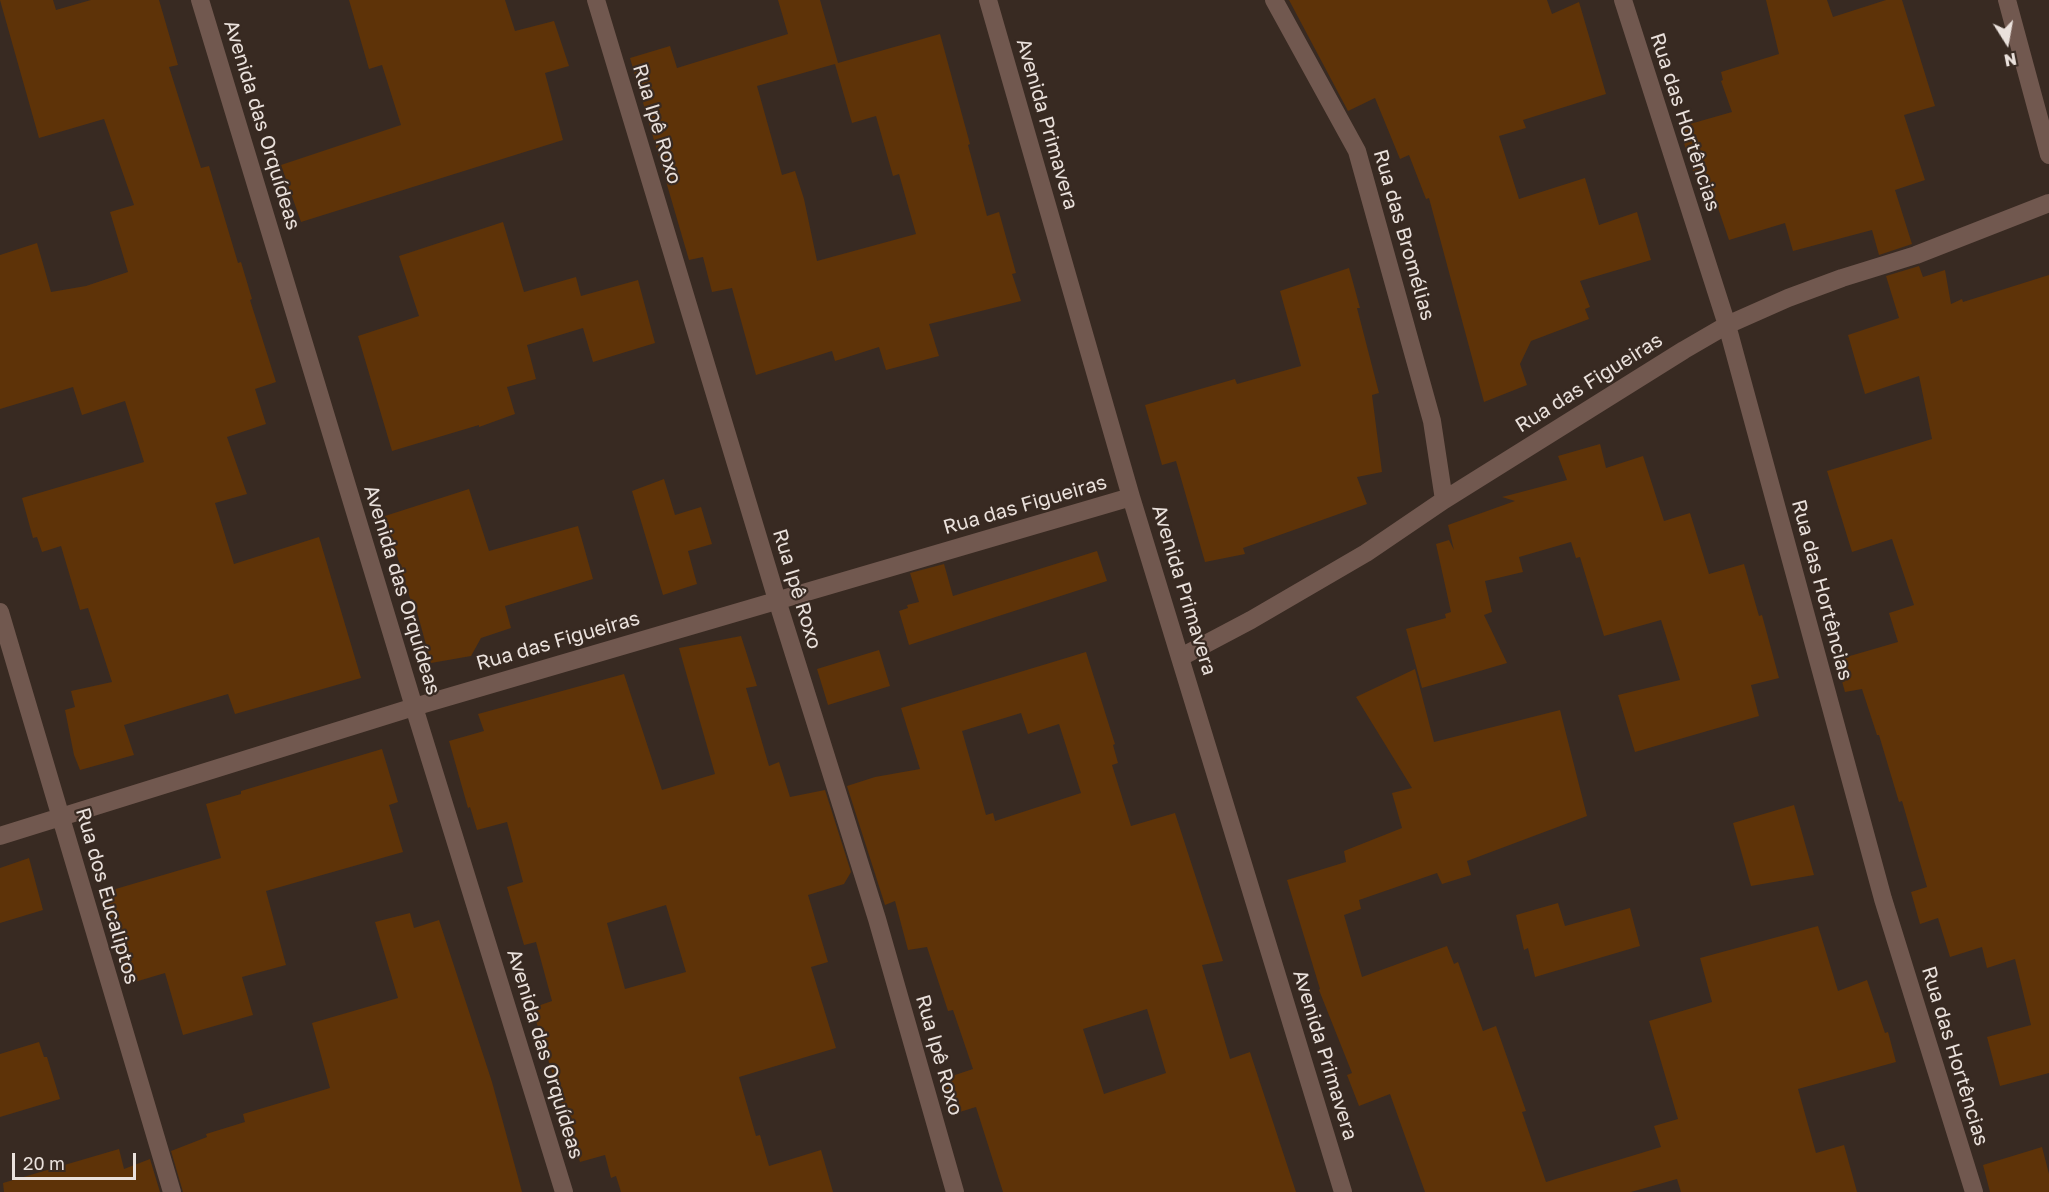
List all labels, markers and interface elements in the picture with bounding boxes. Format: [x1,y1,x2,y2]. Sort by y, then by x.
north arrow [1977,12,2037,72]
street label: Avenida das Orquídeas [219,17,305,233]
street label: Rua das Hortências [1645,30,1725,214]
street label: Avenida Primavera [1011,36,1083,212]
text: N [2003,49,2018,71]
street label: Rua Ipê Roxo [627,61,687,187]
street label: Rua das Bromélias [1368,147,1440,323]
street label: Rua das Figueiras [1511,328,1667,438]
street label: Rua das Figueiras [941,470,1109,540]
street label: Avenida das Orquídeas [359,482,445,698]
street label: Rua das Hortências [1786,497,1858,683]
street label: Avenida Primavera [1147,502,1221,678]
street label: Rua Ipê Roxo [767,526,827,652]
street label: Rua das Figueiras [474,606,642,676]
street label: Rua dos Eucaliptos [70,805,144,987]
street label: Avenida das Orquídeas [502,946,588,1162]
street label: Rua das Hortências [1916,963,1994,1149]
street label: Avenida Primavera [1288,967,1362,1143]
street label: Rua Ipê Roxo [910,992,968,1118]
scale bar [15,1141,140,1179]
text: 20 m [23,1152,65,1174]

